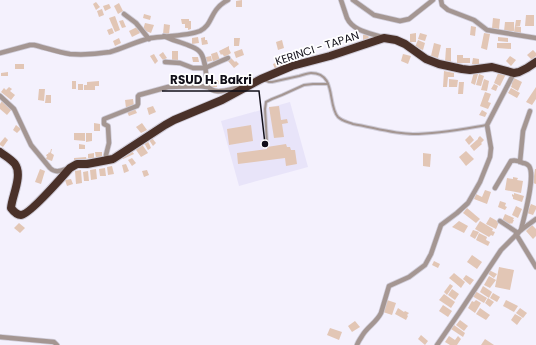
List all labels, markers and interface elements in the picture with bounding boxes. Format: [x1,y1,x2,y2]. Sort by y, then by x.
street label: KERINCI - TAPAN [273,27,361,69]
callout: RSUD H. Bakri [162,67,259,91]
text: RSUD H. Bakri [170,71,252,88]

